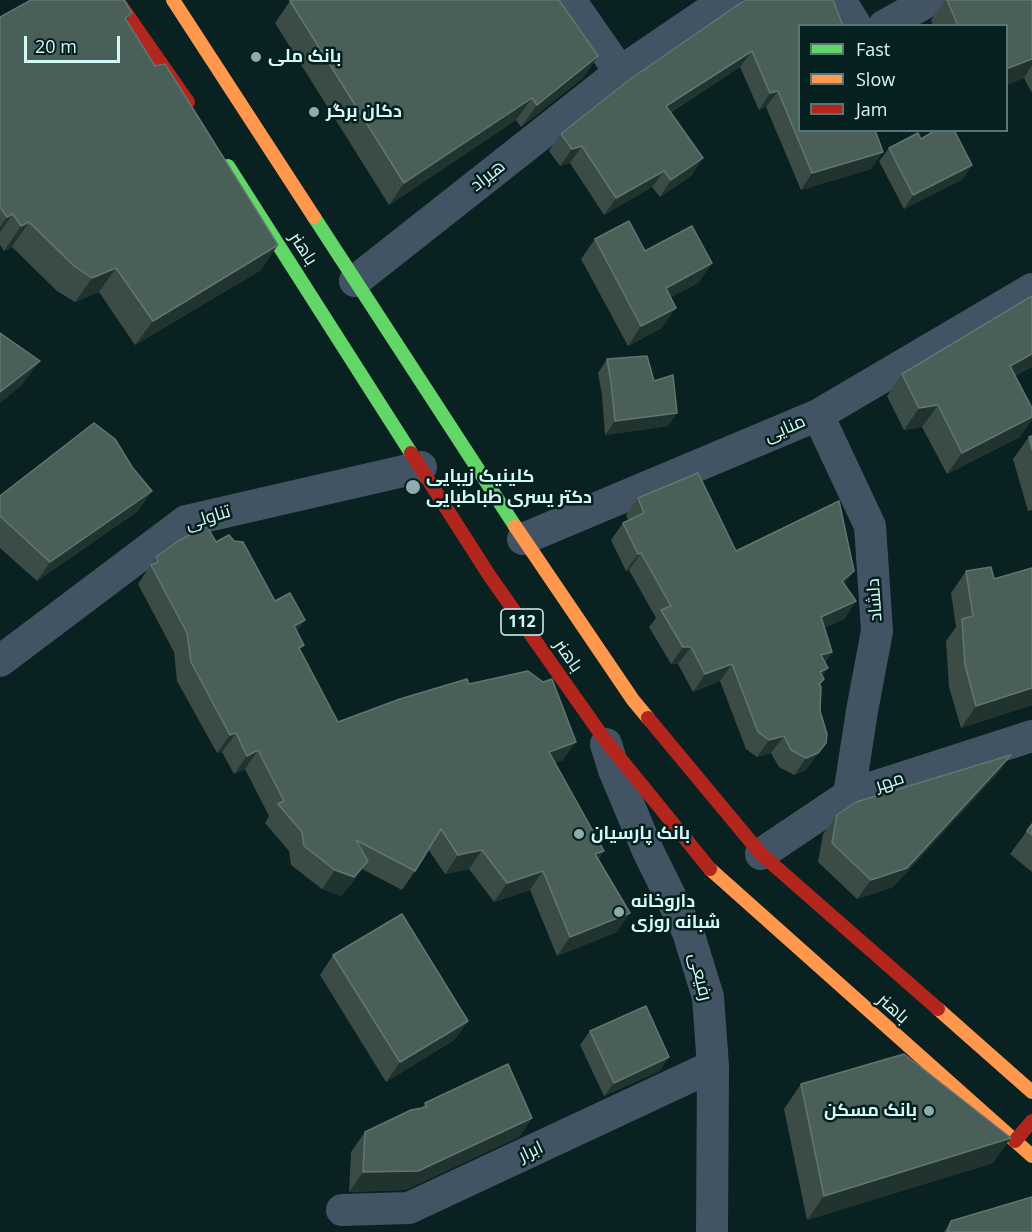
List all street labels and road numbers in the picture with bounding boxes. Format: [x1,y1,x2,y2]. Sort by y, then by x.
street label: هیراد [466,156,510,196]
street label: باهنر [284,228,322,270]
street label: منایی [761,411,809,447]
street label: تناولی [183,501,233,535]
street label: دلشاد [863,578,887,622]
road number: 112 [501,609,543,635]
street label: باهنر [549,635,587,677]
street label: مهر [873,767,907,797]
street label: رفیعی [684,951,716,1003]
street label: باهنر [873,989,913,1029]
street label: ابرار [515,1137,547,1167]

